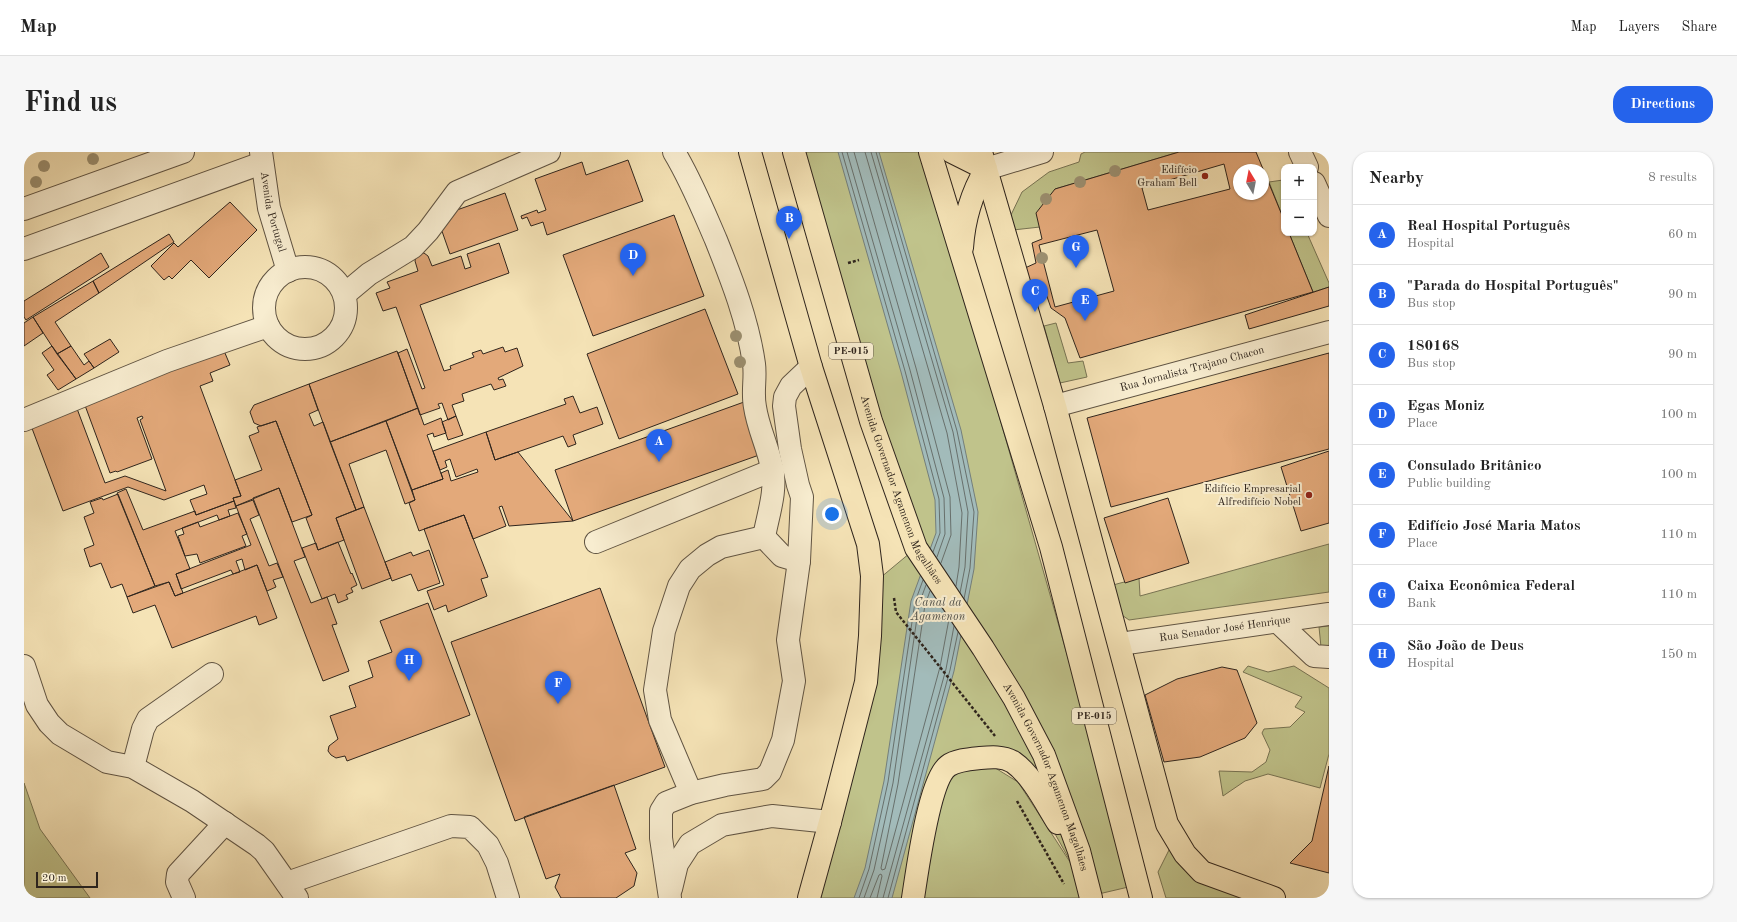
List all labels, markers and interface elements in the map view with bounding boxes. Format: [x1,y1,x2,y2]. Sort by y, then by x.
text: Map [20,18,57,37]
text: Map [1571,20,1597,34]
text: Layers [1619,20,1660,34]
text: Share [1682,20,1717,34]
button: Directions [1613,86,1713,123]
text: Find us [24,90,117,118]
north arrow [1233,164,1269,200]
map controls [1281,164,1317,236]
button: + [1281,164,1317,200]
place label: Edifício Graham Bell [1137,165,1197,189]
text: Nearby [1369,170,1424,187]
street label: Avenida Portugal [258,171,287,253]
marker: Edifício Graham Bell [1200,171,1210,181]
text: 8 results [1648,171,1697,184]
button: − [1281,200,1317,236]
pin: B [776,206,802,239]
text: Real Hospital Português [1407,219,1570,234]
text: A [1377,228,1387,241]
text: 60 m [1668,228,1697,241]
pin: G [1063,235,1089,268]
text: Hospital [1407,237,1454,250]
pin: D [620,243,646,276]
pin: C [1022,279,1048,312]
text: "Parada do Hospital Português" [1407,279,1619,294]
pin: E [1072,288,1098,321]
text: B [1377,288,1387,301]
text: 90 m [1668,288,1697,301]
text: Bus stop [1407,297,1456,310]
text: 180168 [1407,339,1459,354]
road number: PE-015 [829,343,873,359]
street label: Rua Jornalista Trajano Chacon [1119,344,1266,394]
text: C [1378,348,1386,361]
text: 90 m [1668,348,1697,361]
text: Bus stop [1407,357,1456,370]
street label: Avenida Governador Agamenon Magalhães [858,394,944,586]
text: Egas Moniz [1407,399,1485,414]
text: D [1377,408,1387,421]
text: 100 m [1660,408,1697,421]
text: Place [1407,417,1437,430]
pin: A [646,429,672,462]
text: Consulado Britânico [1407,459,1542,474]
text: E [1378,468,1386,481]
text: 100 m [1660,468,1697,481]
text: Public building [1407,477,1491,490]
place label: Edifício Empresarial Alfredifício Nobel [1204,484,1301,508]
marker: Edifício Empresarial Alfredifício Nobel [1304,490,1314,500]
your location [822,504,842,524]
text: Edifício José Maria Matos [1407,519,1580,534]
text: F [1378,528,1386,541]
text: 110 m [1660,528,1697,541]
text: Place [1407,537,1437,550]
text: Caixa Econômica Federal [1407,579,1575,594]
text: G [1377,588,1387,601]
text: 110 m [1660,588,1697,601]
water label: Canal da Agamenon [910,597,966,623]
text: Bank [1407,597,1436,610]
street label: Rua Senador José Henrique [1159,614,1291,644]
text: São João de Deus [1407,639,1524,654]
pin: H [396,648,422,681]
text: H [1377,648,1387,661]
text: 150 m [1660,648,1697,661]
text: Hospital [1407,657,1454,670]
pin: F [545,671,571,704]
street label: Avenida Governador Agamenon Magalhães [1001,681,1089,872]
road number: PE-015 [1072,708,1116,724]
scale bar [36,870,98,889]
text: 20 m [42,873,67,884]

